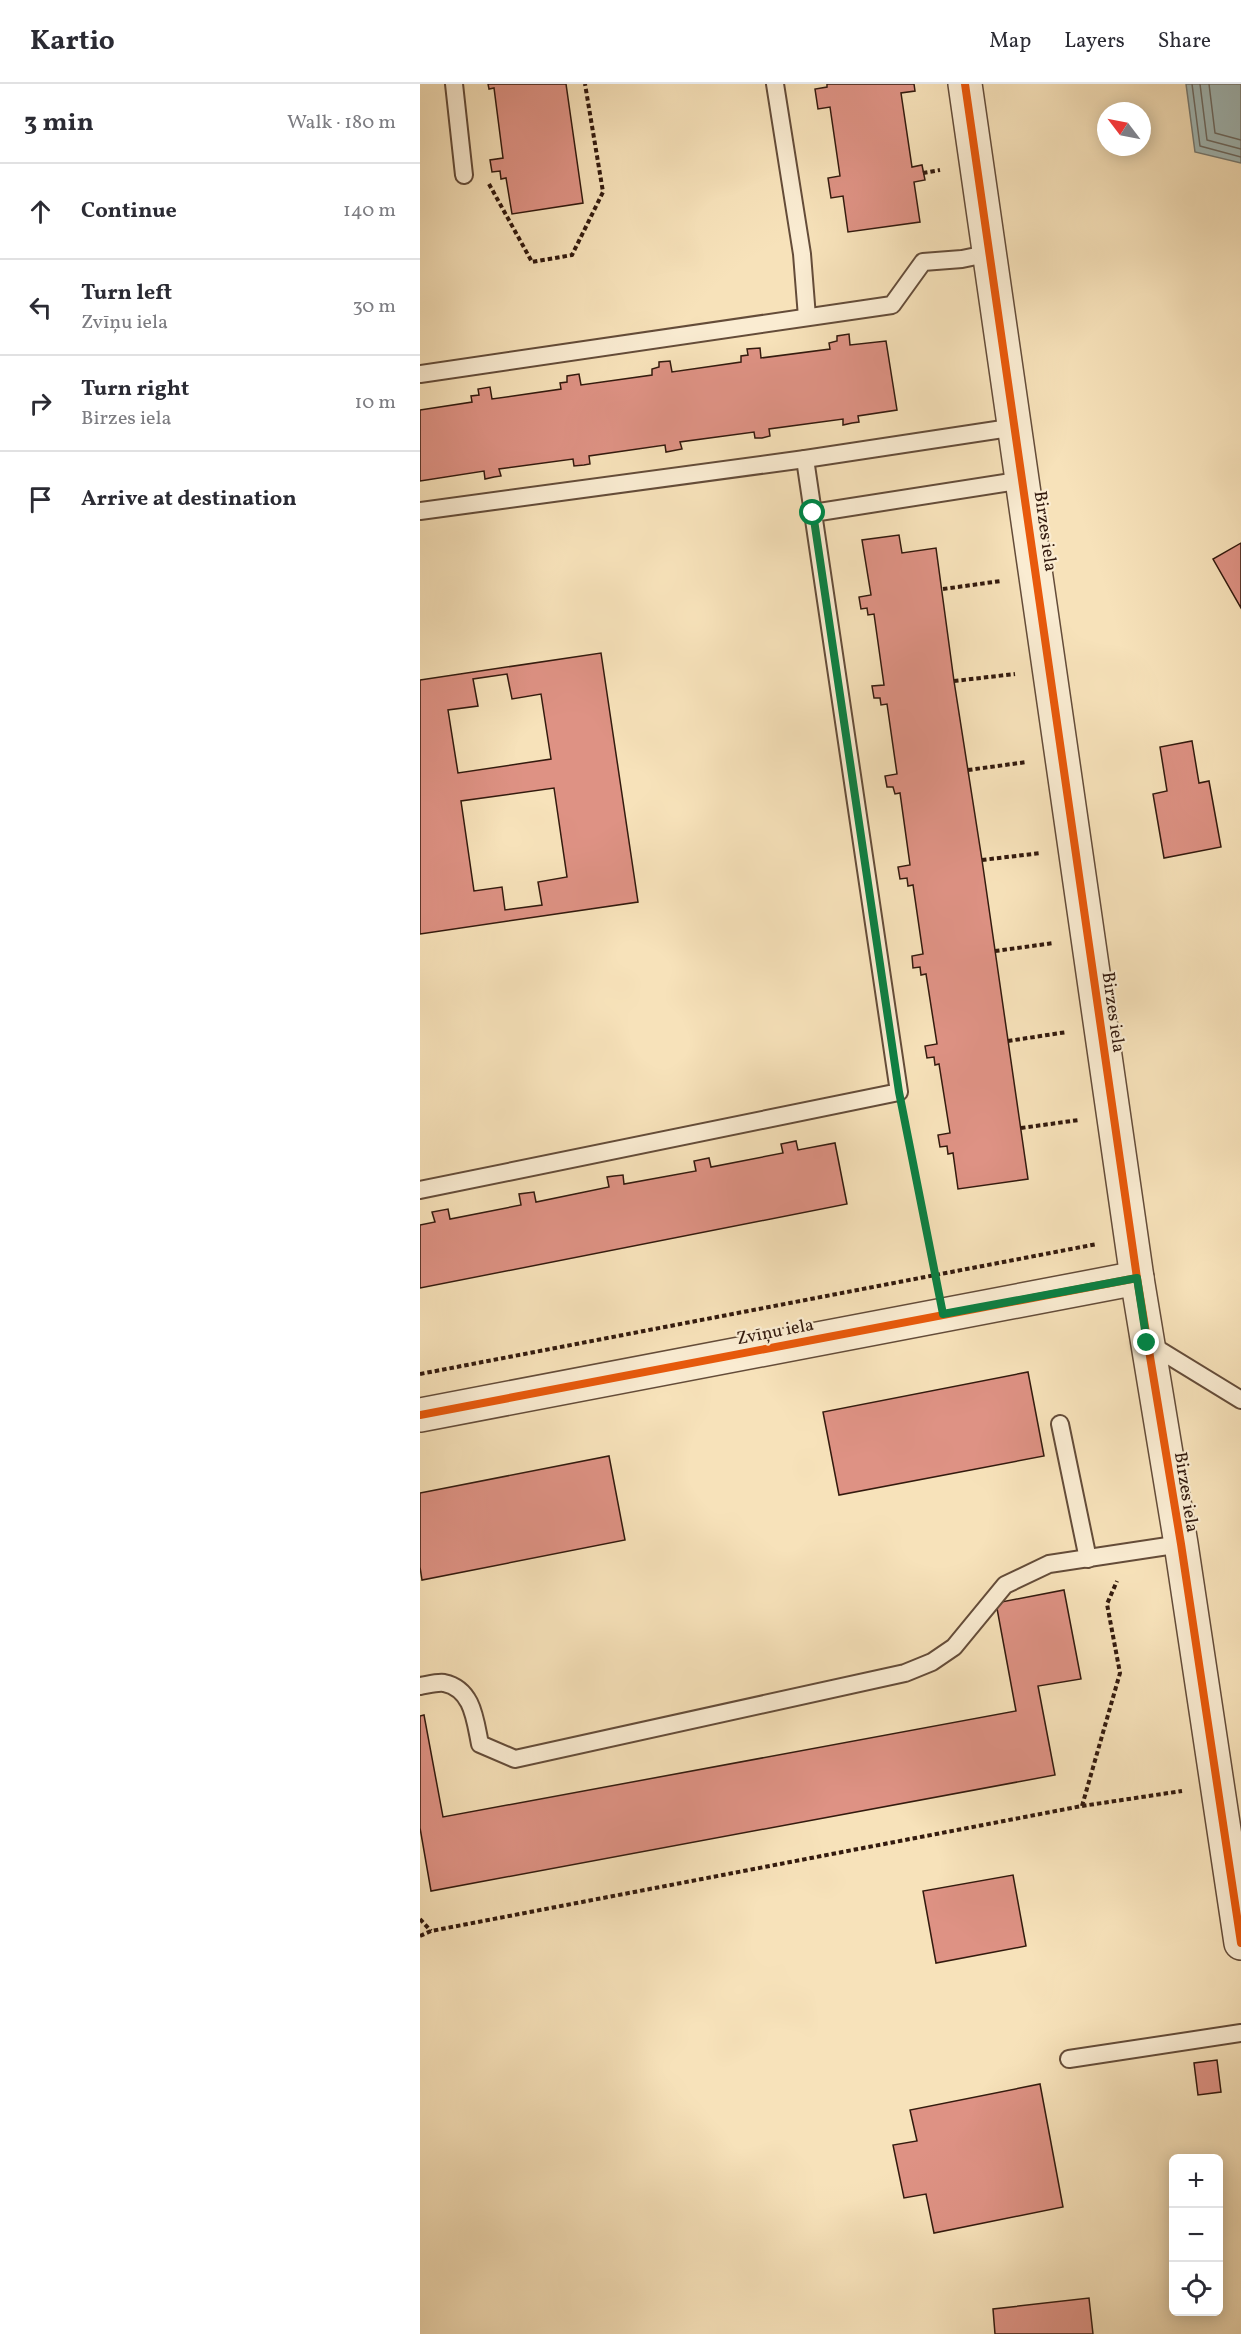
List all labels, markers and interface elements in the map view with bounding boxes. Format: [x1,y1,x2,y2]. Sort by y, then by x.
text: Kartio [30,22,115,61]
text: Map [989,27,1031,56]
text: Layers [1064,27,1125,56]
text: Share [1158,27,1211,56]
north arrow [1097,102,1151,156]
text: 3 min [24,105,94,141]
text: Walk · 180 m [287,109,396,137]
icon: ahead [24,195,57,228]
text: Continue [81,196,177,227]
text: 140 m [343,197,396,225]
text: Turn left [81,278,172,309]
icon: left [24,291,57,324]
text: 30 m [352,293,396,321]
text: Zvīņu iela [81,309,168,337]
text: Turn right [81,374,189,405]
icon: right [24,387,57,420]
text: 10 m [355,389,396,417]
text: Birzes iela [81,405,171,433]
icon: arrive [24,483,57,516]
text: Arrive at destination [81,484,297,515]
street label: Birzes iela [1026,489,1063,573]
route start [799,499,825,525]
street label: Birzes iela [1094,970,1131,1054]
street label: Zvīņu iela [735,1313,816,1352]
route end [1133,1329,1159,1355]
street label: Birzes iela [1167,1450,1204,1534]
map controls [1169,2154,1223,2316]
button: + [1169,2154,1223,2208]
button: − [1169,2208,1223,2262]
button: locate [1169,2262,1223,2316]

